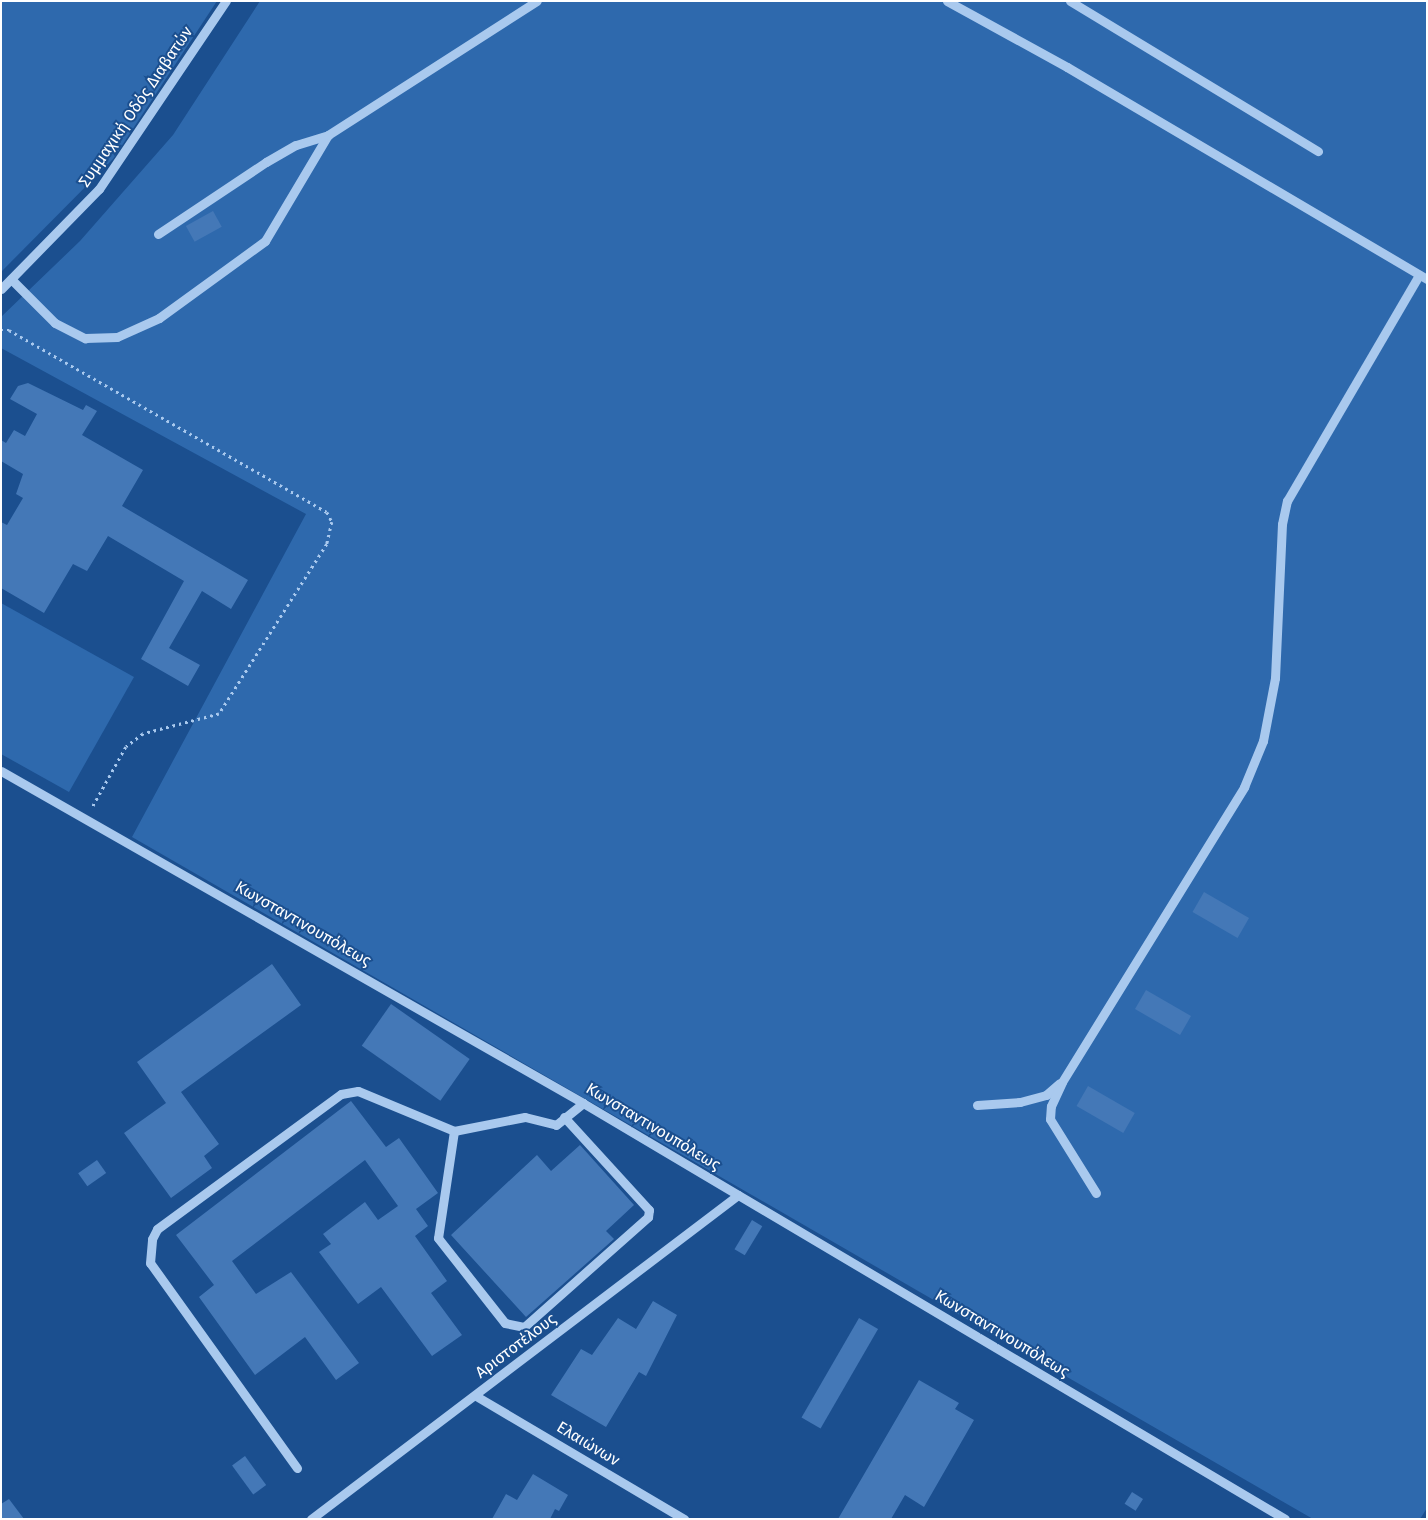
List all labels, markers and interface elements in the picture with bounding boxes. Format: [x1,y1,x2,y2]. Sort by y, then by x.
street label: Συμμαχική Οδός Διαβατών [75,23,197,191]
street label: Κωνσταντινουπόλεως [232,877,374,971]
street label: Κωνσταντινουπόλεως [582,1079,724,1175]
street label: Κωνσταντινουπόλεως [931,1286,1073,1382]
street label: Αριστοτέλους [472,1309,560,1383]
street label: Ελαιώνων [553,1418,623,1470]

